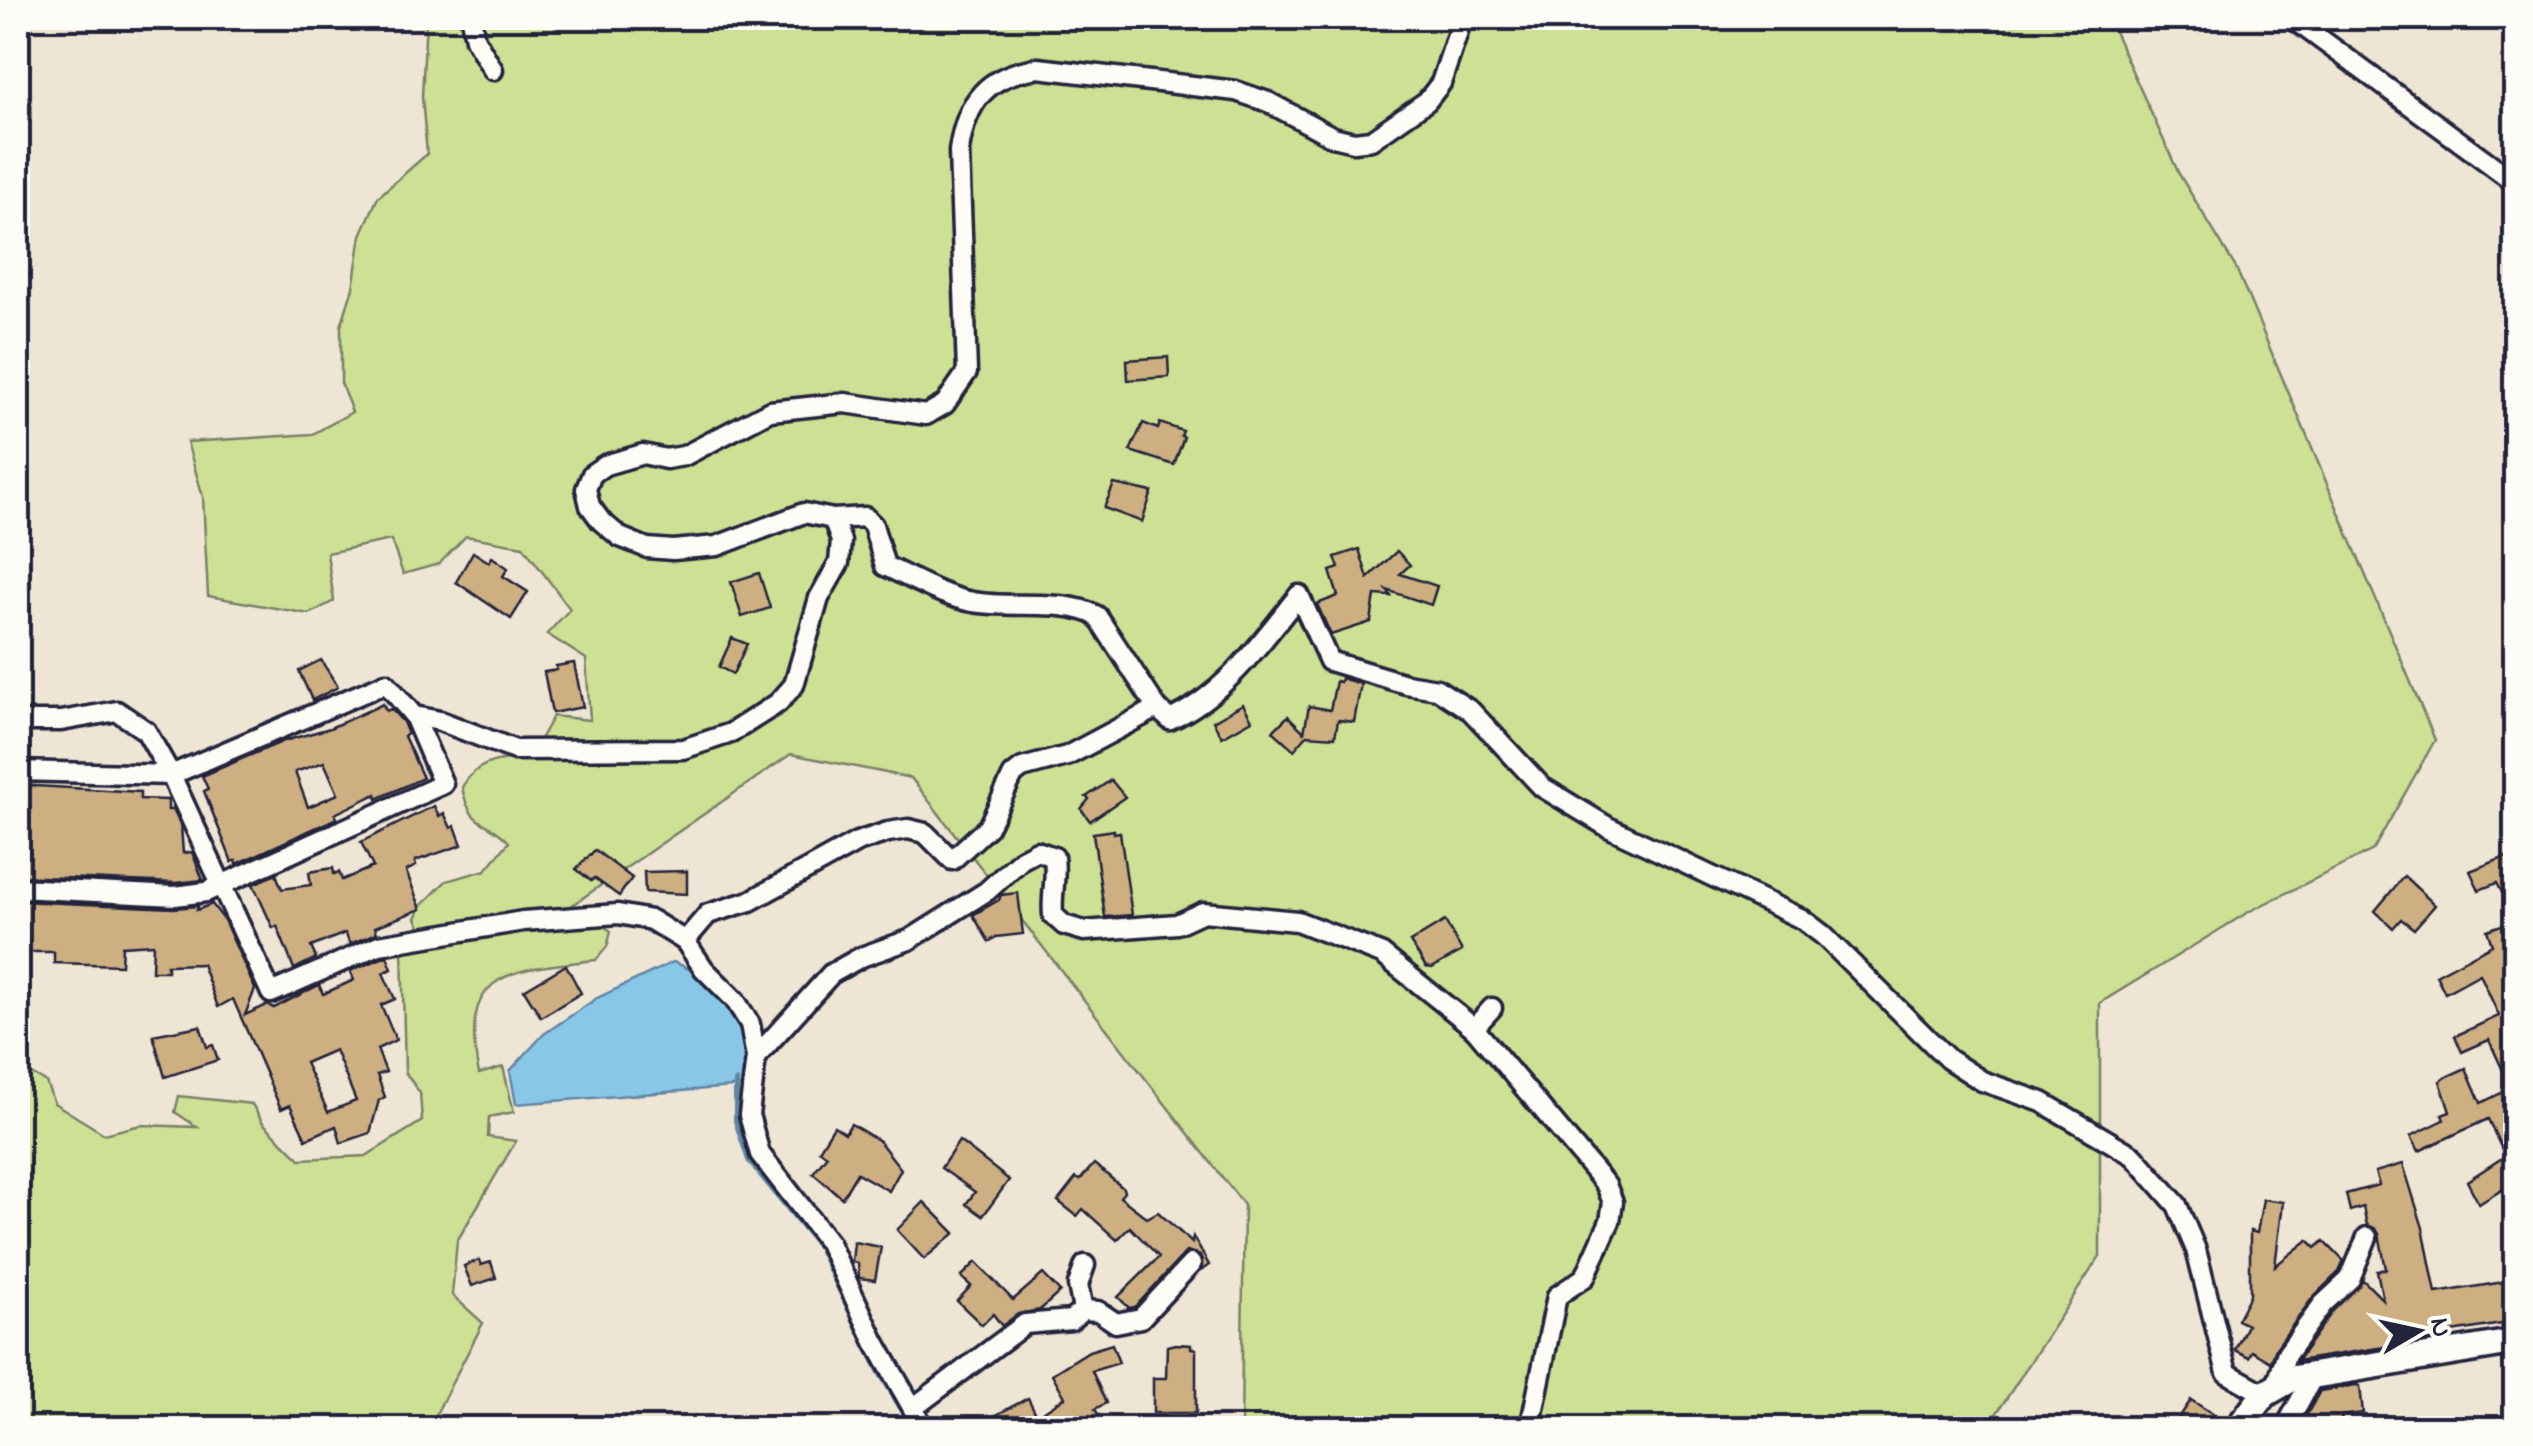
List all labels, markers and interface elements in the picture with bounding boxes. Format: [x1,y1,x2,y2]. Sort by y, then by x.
north arrow [2368,1281,2468,1381]
text: N [2418,1315,2461,1340]

